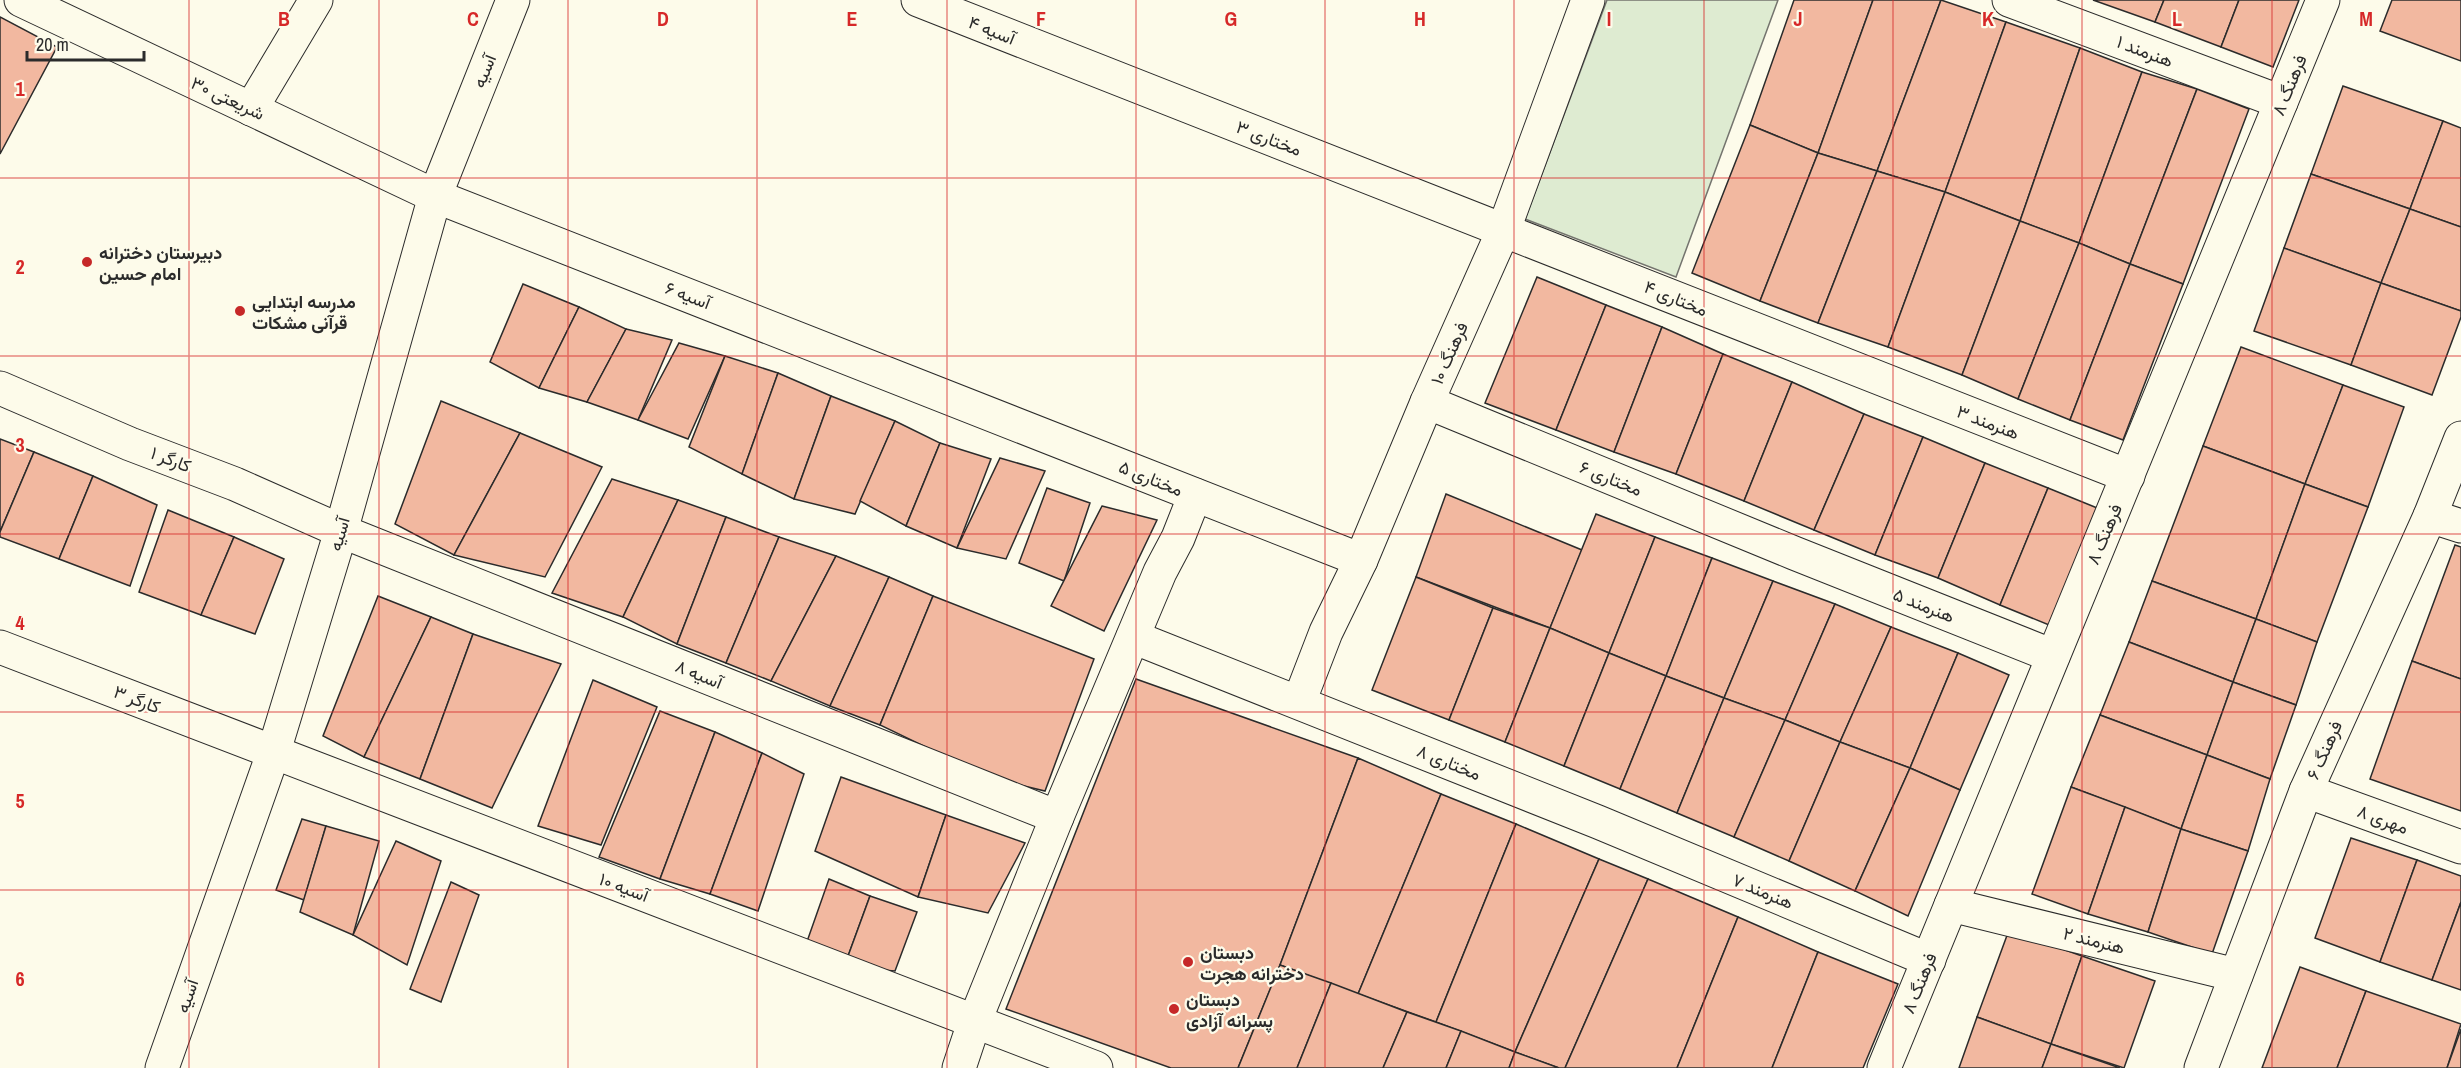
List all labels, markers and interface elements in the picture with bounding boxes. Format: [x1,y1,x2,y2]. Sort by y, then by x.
text: B [278,5,290,32]
text: C [467,5,479,32]
text: D [657,5,669,32]
text: E [847,5,858,32]
text: F [1036,5,1046,32]
text: G [1225,5,1237,32]
text: H [1414,5,1426,32]
text: I [1607,5,1611,32]
text: J [1793,5,1803,32]
text: K [1982,5,1994,32]
text: L [2172,5,2182,32]
text: M [2359,5,2373,32]
street label: آسیه ۴ [965,9,1021,51]
scale bar [27,24,144,62]
street label: هنرمند ۱ [2113,29,2177,73]
text: 20 m [36,32,69,57]
street label: آسیه [466,49,503,92]
street label: فرهنگ ۸ [2265,51,2313,119]
street label: شریعتی ۳۰ [187,70,269,126]
text: 1 [15,75,25,102]
street label: مختاری ۳ [1233,114,1305,162]
place label: دبیرستان دخترانه امام حسین [99,240,222,286]
text: 2 [15,253,25,280]
marker: دبیرستان دخترانه امام حسین [80,255,94,269]
street label: مختاری ۴ [1640,274,1712,322]
street label: آسیه ۶ [662,275,716,316]
place label: مدرسه ابتدایی قرآنی مشکات [252,289,356,335]
marker: مدرسه ابتدایی قرآنی مشکات [233,304,247,318]
street label: فرهنگ ۱۰ [1424,318,1474,388]
street label: هنرمند ۳ [1953,399,2023,445]
text: 3 [15,431,25,458]
street label: کارگر ۱ [147,440,195,478]
street label: مختاری ۵ [1115,454,1187,502]
street label: مختاری ۶ [1576,454,1646,502]
street label: فرهنگ ۸ [2080,500,2128,568]
street label: آسیه [322,512,356,554]
street label: هنرمند ۵ [1890,581,1958,629]
text: 4 [15,609,25,636]
street label: آسیه ۸ [672,653,728,695]
street label: کارگر ۳ [110,679,164,719]
street label: فرهنگ ۶ [2300,717,2348,783]
street label: مختاری ۸ [1413,738,1485,786]
text: 5 [15,787,25,814]
street label: مهری ۸ [2354,798,2412,840]
street label: آسیه ۱۰ [596,866,654,908]
street label: هنرمند ۷ [1729,867,1797,915]
street label: هنرمند ۲ [2060,920,2128,960]
place label: دبستان دخترانه هجرت [1200,940,1304,986]
street label: فرهنگ ۸ [1895,949,1943,1017]
marker: دبستان دخترانه هجرت [1181,955,1195,969]
text: 6 [15,965,25,992]
street label: آسیه [170,974,205,1016]
place label: دبستان پسرانه آزادی [1186,987,1273,1033]
marker: دبستان پسرانه آزادی [1167,1002,1181,1016]

